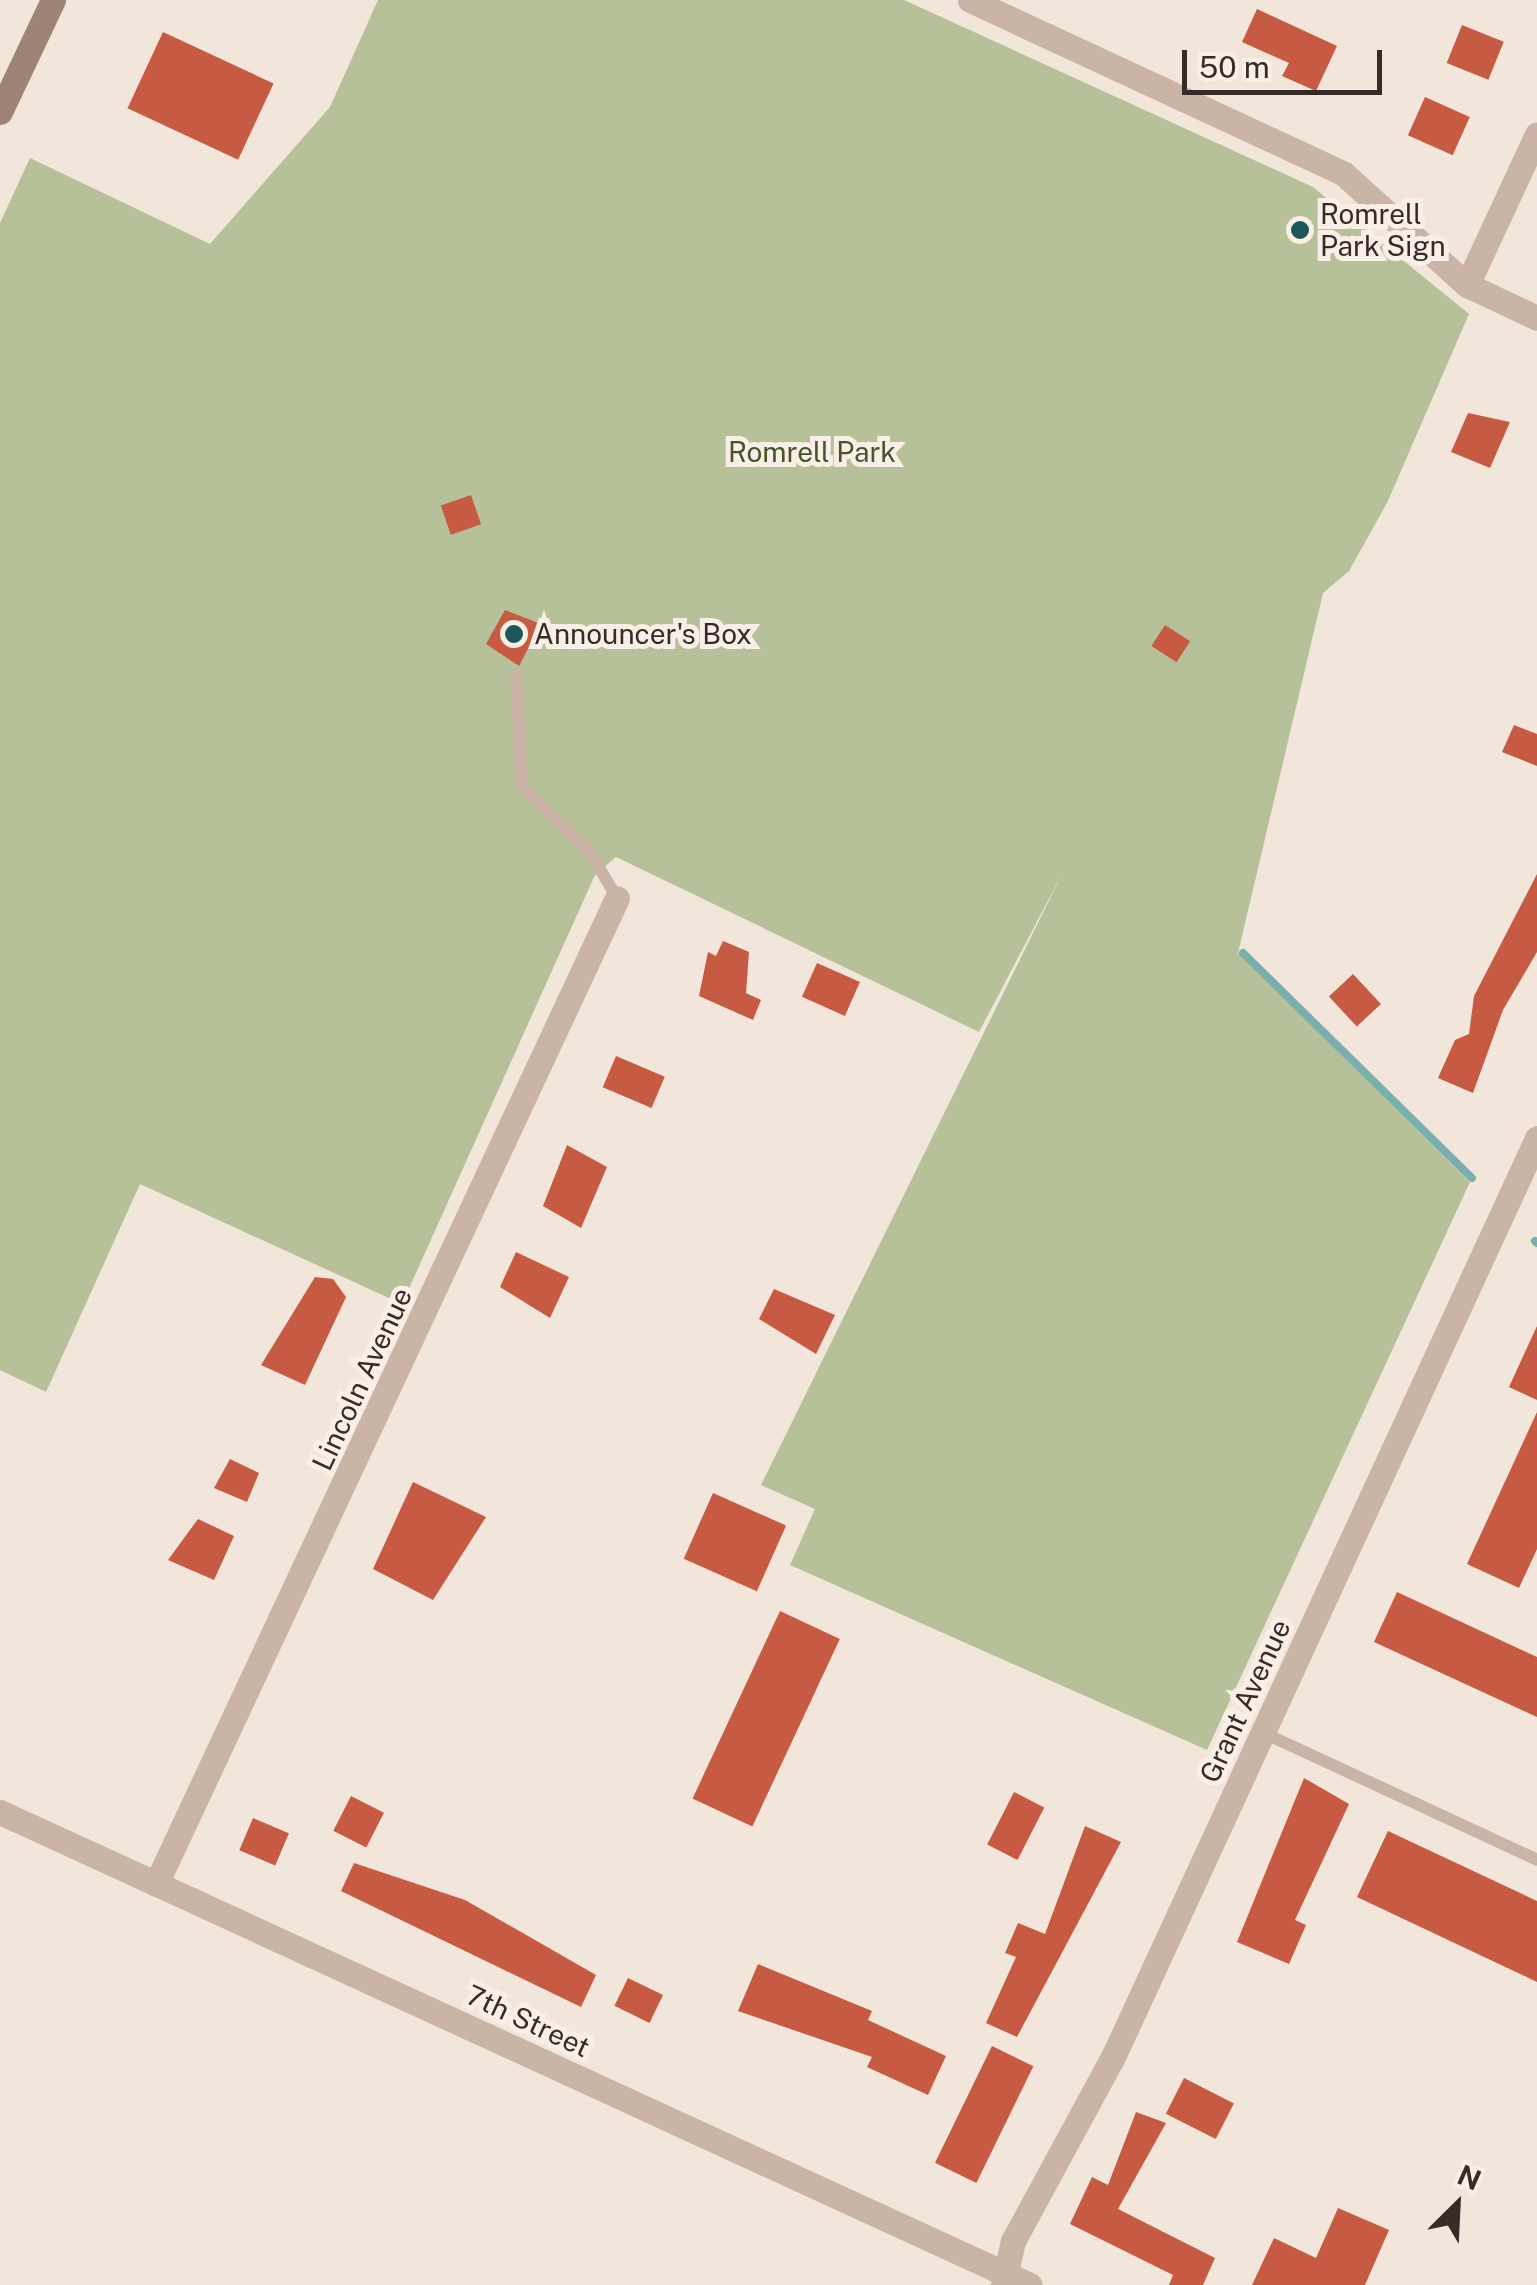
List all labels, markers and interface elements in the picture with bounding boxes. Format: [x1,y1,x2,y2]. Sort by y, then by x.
scale bar [1187,30,1387,92]
text: 50 m [1199,49,1270,85]
place label: Romrell Park Sign [1320,197,1446,263]
marker: Romrell Park Sign [1289,219,1311,241]
park label: Romrell Park [728,435,896,469]
place label: Announcer's Box [534,617,752,651]
marker: Announcer's Box [503,623,525,645]
street label: Lincoln Avenue [305,1282,419,1476]
street label: Grant Avenue [1193,1614,1297,1788]
street label: 7th Street [461,1978,595,2064]
north arrow [1407,2155,1507,2255]
text: N [1453,2158,1486,2197]

